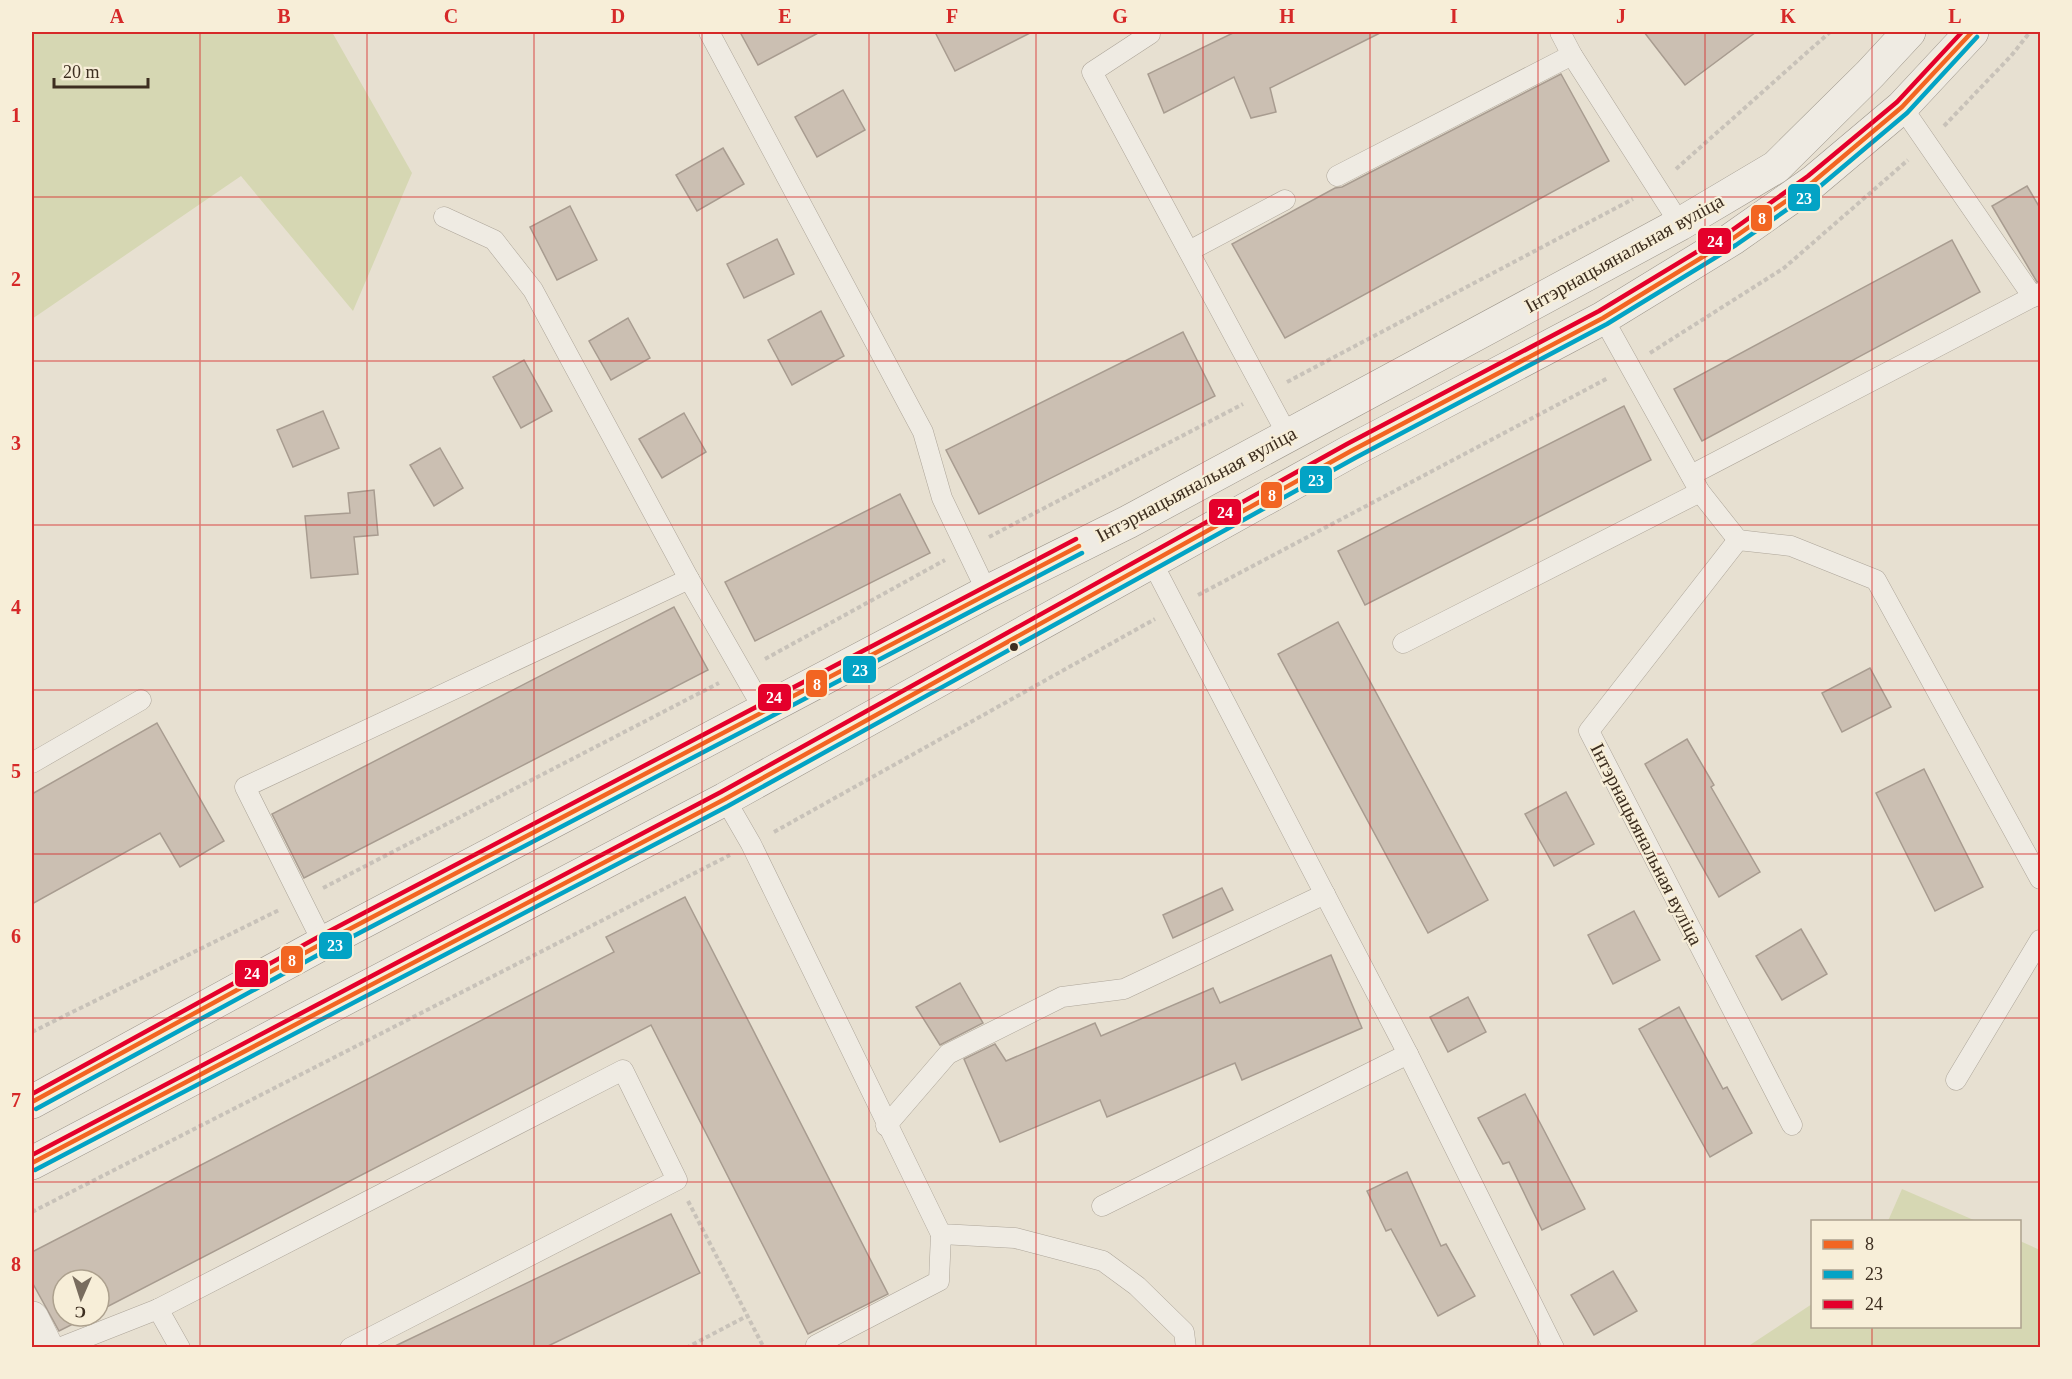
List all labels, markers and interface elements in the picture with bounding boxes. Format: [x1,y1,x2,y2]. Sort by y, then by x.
text: A [110,5,125,27]
text: B [277,5,291,27]
text: C [444,5,458,27]
text: D [611,5,625,27]
text: E [778,5,792,27]
text: F [946,5,958,27]
text: G [1112,5,1128,27]
text: H [1279,5,1295,27]
text: I [1450,5,1458,27]
text: J [1616,5,1626,27]
text: K [1780,5,1796,27]
text: L [1948,5,1962,27]
scale bar [54,51,148,89]
text: 20 m [63,62,100,82]
text: 1 [11,104,21,126]
line badge: 23 [1787,183,1821,212]
street label: Інтэрнацыянальная вуліца [1521,189,1728,318]
text: 23 [1796,190,1812,207]
line badge: 8 [1750,204,1773,232]
text: 8 [1758,210,1766,227]
line badge: 24 [1697,227,1732,255]
text: 24 [1707,233,1723,250]
text: 2 [11,268,21,290]
street label: Інтэрнацыянальная вуліца [1092,422,1301,547]
text: 3 [11,432,21,454]
line badge: 23 [1299,465,1333,494]
text: 23 [1308,472,1324,489]
line badge: 8 [1260,481,1283,509]
text: 8 [1268,487,1276,504]
line badge: 24 [1208,498,1242,526]
text: 24 [1217,504,1233,521]
text: 4 [11,596,21,618]
unlabelled marker [1008,641,1020,653]
line badge: 23 [842,655,877,684]
text: 23 [852,662,868,679]
line badge: 8 [805,669,828,698]
text: 8 [813,676,821,693]
line badge: 24 [757,683,792,712]
text: 24 [766,689,782,706]
street label: Інтэрнацыянальная вуліца [1586,739,1708,949]
text: 5 [11,760,21,782]
text: 6 [11,925,21,947]
line badge: 23 [318,931,353,960]
text: 23 [327,937,343,954]
line badge: 8 [280,945,304,974]
text: 8 [288,952,296,969]
line badge: 24 [234,959,269,988]
text: 24 [244,965,260,982]
text: 7 [11,1089,21,1111]
legend [1811,1220,2021,1328]
text: 8 [1865,1234,1874,1254]
text: 8 [11,1253,21,1275]
text: 23 [1865,1264,1883,1284]
north arrow [51,1268,111,1328]
text: 24 [1865,1294,1883,1314]
text: С [74,1304,86,1321]

